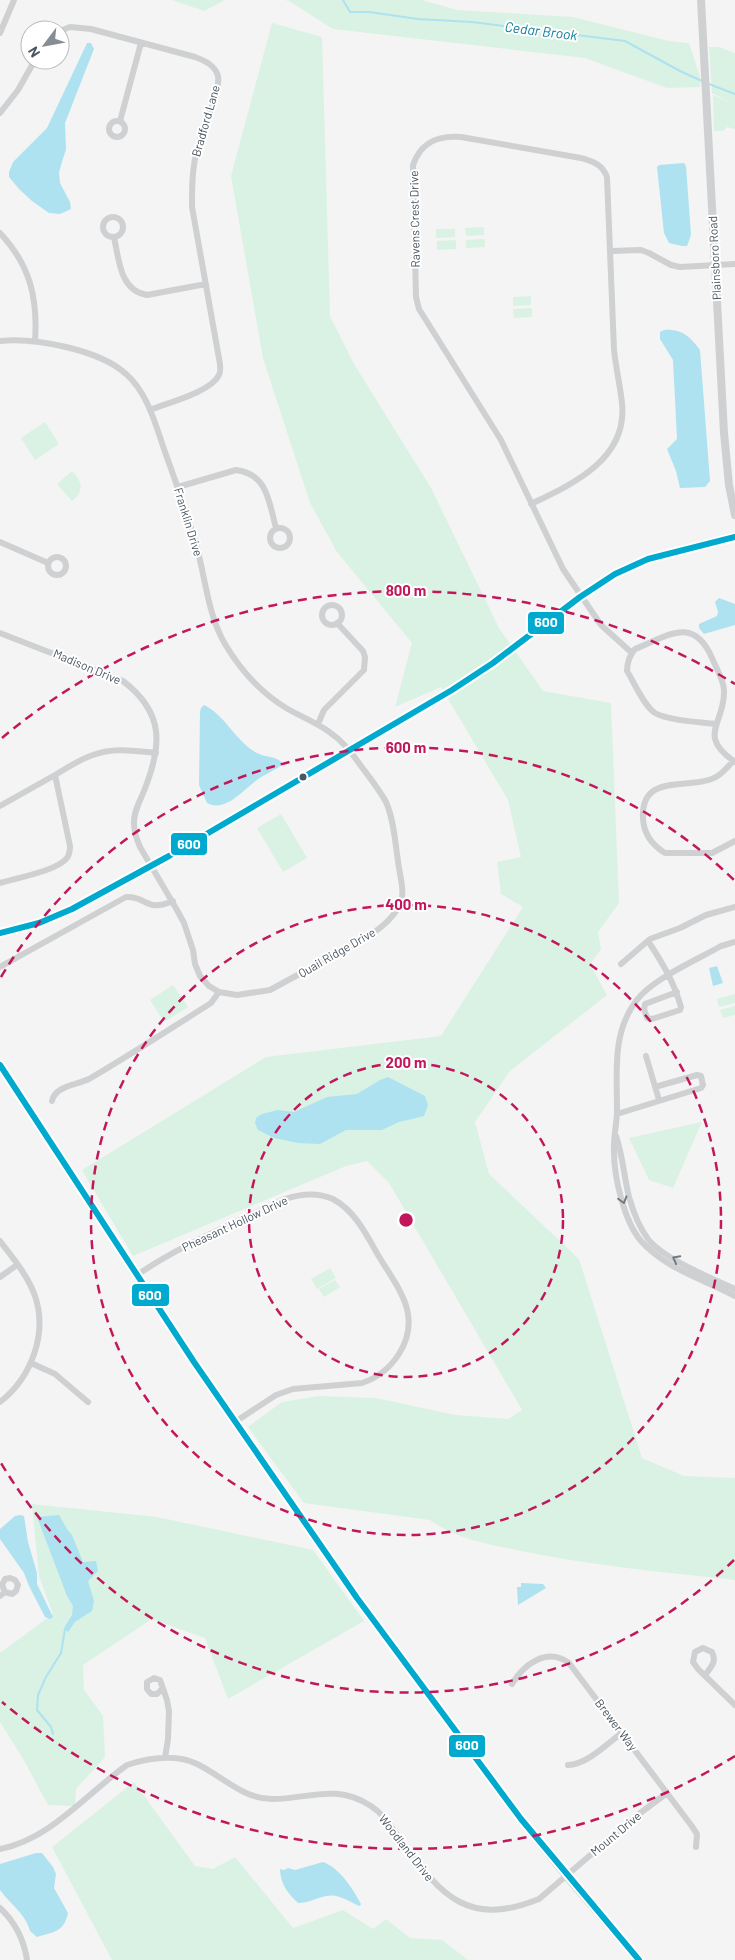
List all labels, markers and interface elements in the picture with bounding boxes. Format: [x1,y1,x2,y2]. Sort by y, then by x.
water label: Cedar Brook [504,18,578,43]
north arrow [20,20,70,70]
text: N [24,44,43,61]
street label: Bradford Lane [188,83,222,158]
street label: Ravens Crest Drive [406,170,422,268]
street label: Plainsboro Road [705,216,723,300]
street label: Franklin Drive [172,486,206,558]
text: 800 m [386,581,426,599]
line badge: 600 [527,611,565,635]
text: 600 [534,613,558,630]
street label: Madison Drive [51,646,123,687]
text: 600 m [386,738,426,756]
unlabelled marker [298,772,308,782]
line badge: 600 [170,832,208,856]
text: 600 [177,835,201,852]
text: 400 m [385,895,427,913]
street label: Quail Ridge Drive [295,924,378,980]
text: 200 m [385,1053,427,1071]
street label: Pheasant Hollow Drive [179,1192,290,1254]
one-way arrow [617,1195,627,1204]
centre of rings [397,1211,415,1229]
one-way arrow [672,1255,681,1265]
line badge: 600 [131,1283,170,1307]
text: 600 [138,1286,162,1303]
street label: Brewer Way [593,1696,641,1753]
line badge: 600 [448,1734,486,1758]
text: 600 [455,1736,479,1753]
street label: Mount Drive [587,1808,643,1858]
street label: Woodland Drive [376,1811,437,1883]

